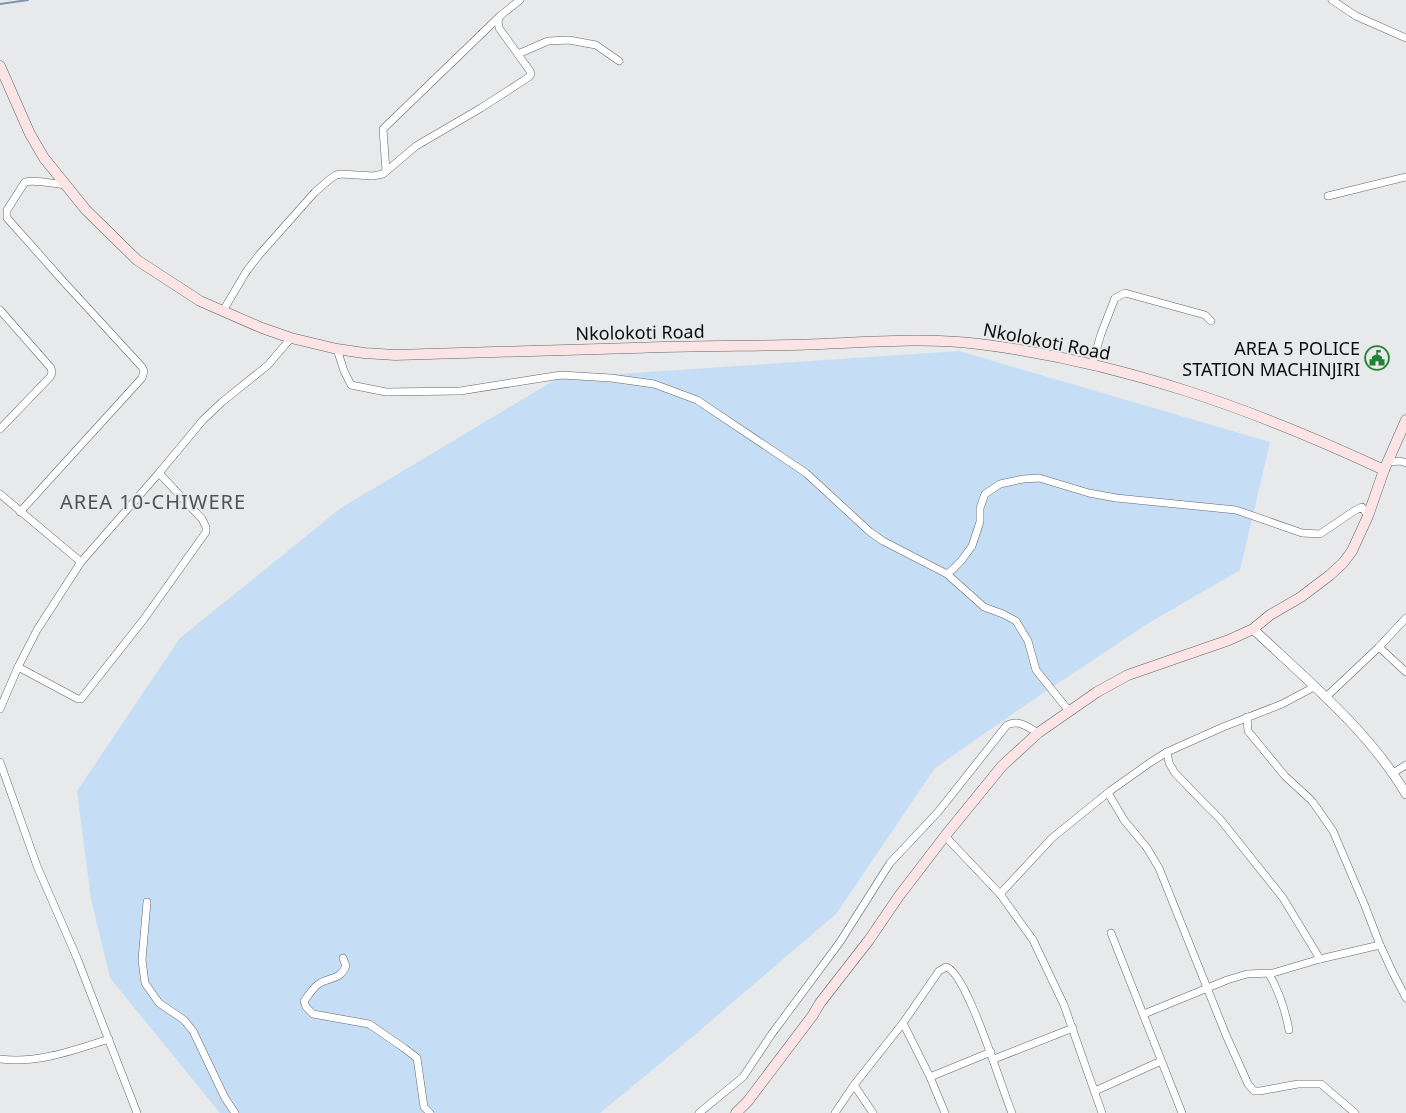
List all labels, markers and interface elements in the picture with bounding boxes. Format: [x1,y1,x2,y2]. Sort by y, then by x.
street label: Nkolokoti Road [981,317,1113,365]
street label: Nkolokoti Road [575,319,705,345]
place label: AREA 5 POLICE STATION MACHINJIRI [1182,336,1360,381]
public building icon: AREA 5 POLICE STATION MACHINJIRI [1364,345,1390,371]
district label: AREA 10-CHIWERE [60,488,246,515]

